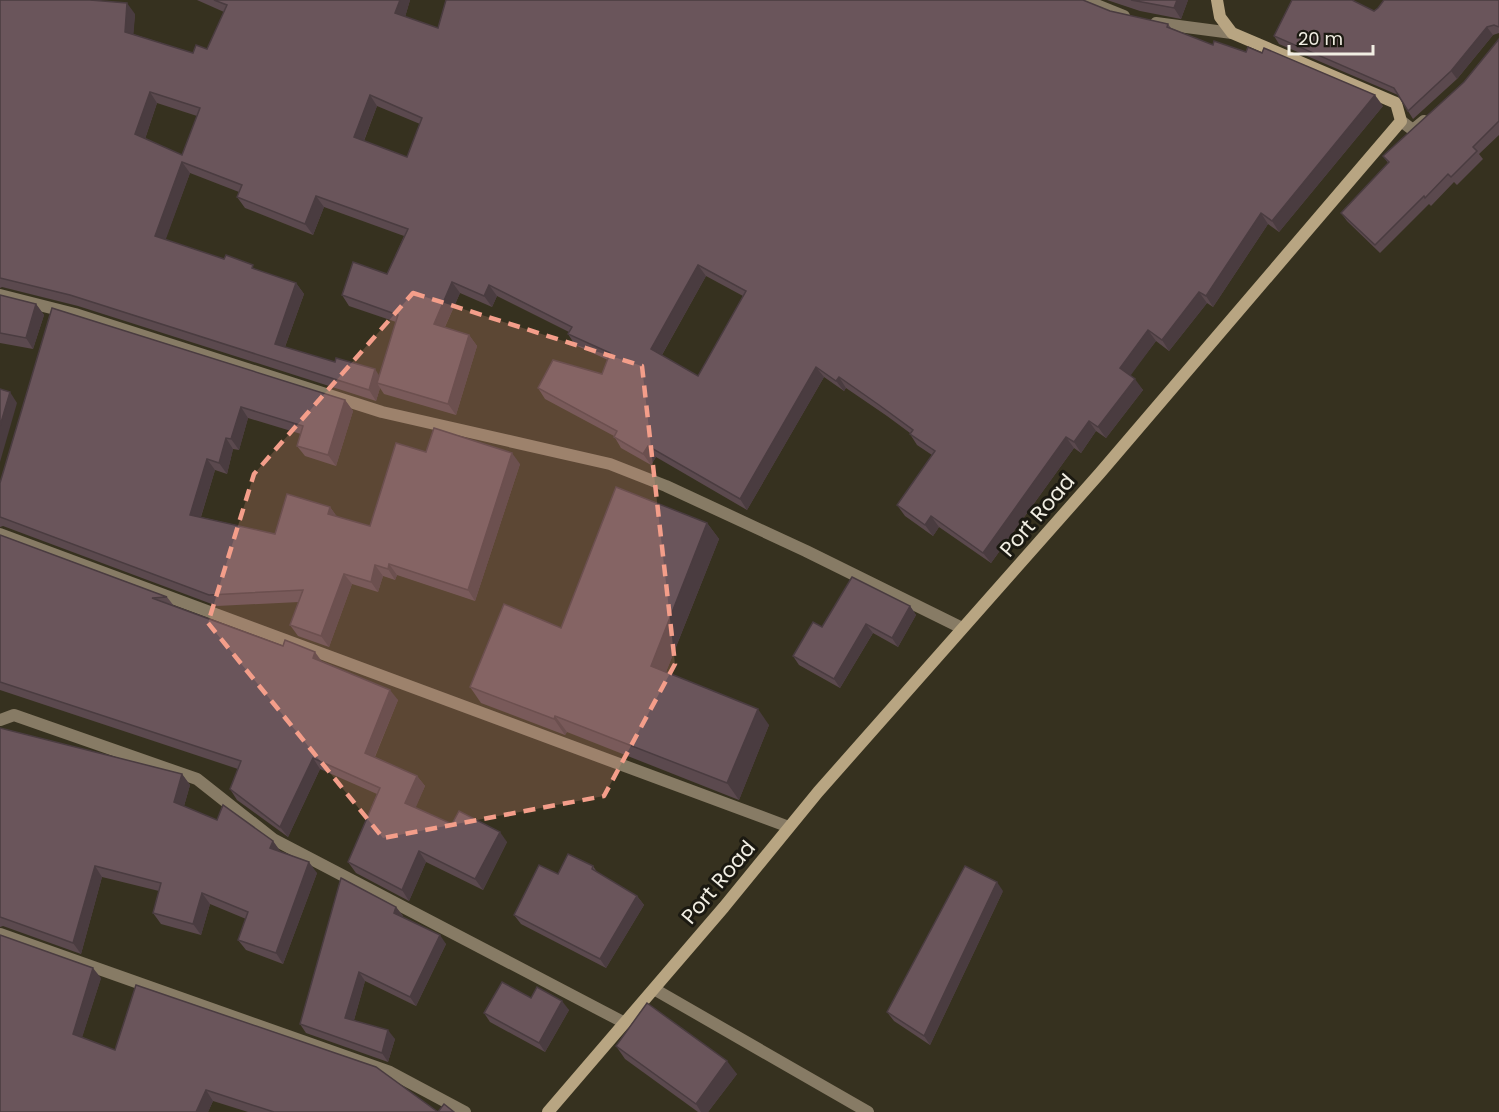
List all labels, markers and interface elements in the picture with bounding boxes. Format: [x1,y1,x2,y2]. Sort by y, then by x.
scale bar [1289,18,1373,56]
text: 20 m [1298,26,1343,51]
street label: Port Road [993,467,1081,563]
street label: Port Road [674,834,762,930]

